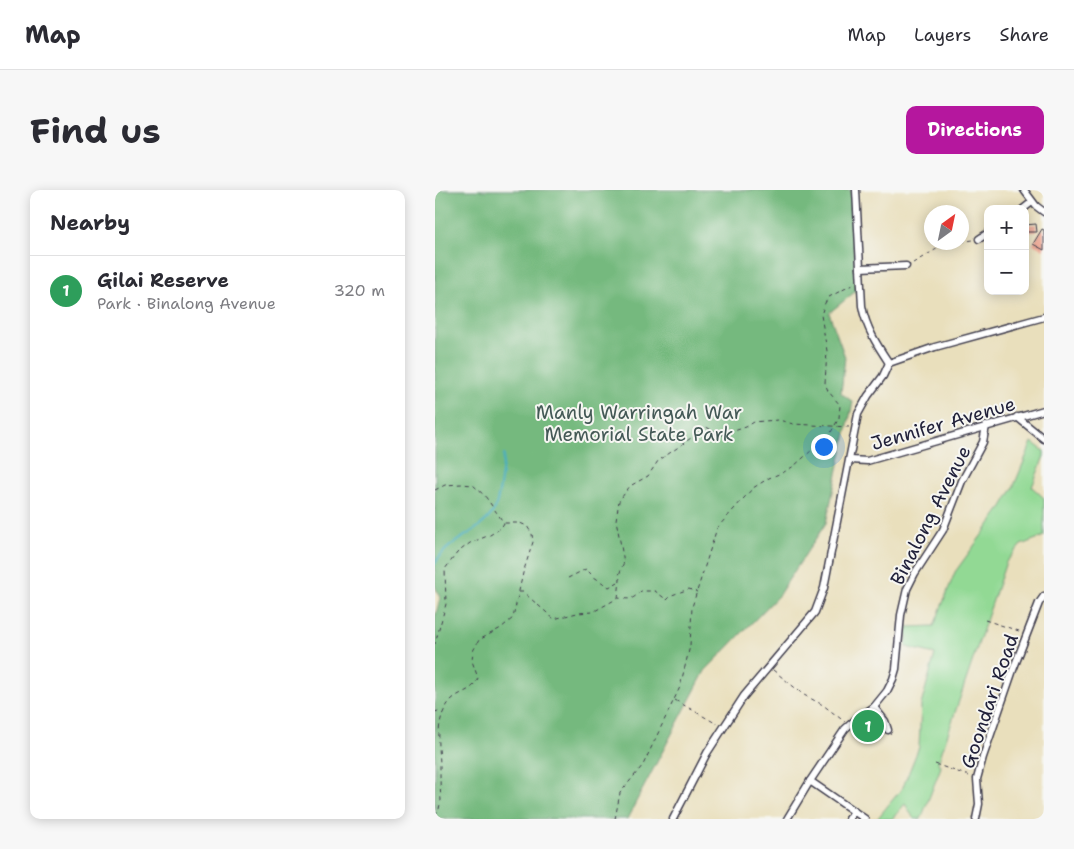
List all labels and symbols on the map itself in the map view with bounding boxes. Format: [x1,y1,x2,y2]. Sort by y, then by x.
north arrow [924,205,969,250]
street label: Jennifer Avenue [868,391,1018,456]
park label: Manly Warringah War Memorial State Park [536,400,742,447]
your location [811,434,837,460]
street label: Binalong Avenue [885,441,976,589]
street label: Goondari Road [955,631,1024,772]
pin: 1 [852,707,884,745]

